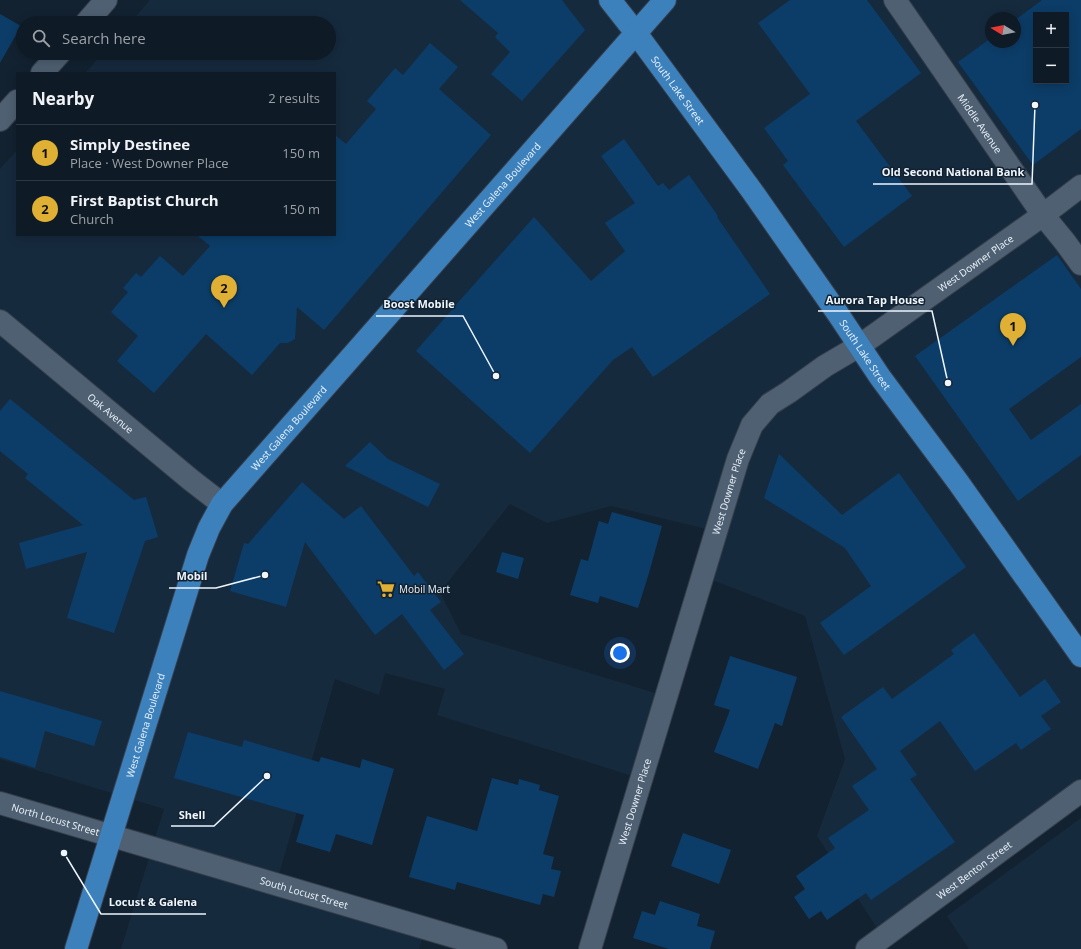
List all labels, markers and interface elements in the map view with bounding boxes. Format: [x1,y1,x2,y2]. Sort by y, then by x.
north arrow [985,12,1021,48]
map controls [1033,12,1069,84]
button: + [1033,12,1069,48]
search box [16,16,336,60]
icon: search [30,27,52,49]
text: Search here [62,28,146,48]
button: − [1033,48,1069,84]
street label: South Lake Street [648,53,708,128]
text: Nearby [32,87,94,110]
text: 2 results [268,89,320,107]
street label: Middle Avenue [955,91,1006,156]
text: Simply Destinee [70,134,190,154]
street label: West Galena Boulevard [462,139,544,230]
text: 1 [41,144,49,162]
text: 150 m [282,144,320,162]
text: Place · West Downer Place [70,154,229,172]
callout: Old Second National Bank [873,161,1032,184]
text: Old Second National Bank [882,164,1025,179]
text: First Baptist Church [70,190,219,210]
text: 2 [41,200,49,218]
text: 150 m [282,200,320,218]
text: Church [70,210,114,228]
street label: West Downer Place [935,231,1016,295]
pin: 2 [211,275,237,308]
callout: Aurora Tap House [818,288,932,311]
text: Aurora Tap House [826,292,925,307]
callout: Boost Mobile [376,293,463,316]
text: Boost Mobile [383,296,455,311]
pin: 1 [1000,313,1026,346]
street label: South Lake Street [836,317,894,393]
street label: West Galena Boulevard [248,383,330,474]
street label: Oak Avenue [85,390,137,437]
street label: West Downer Place [709,446,749,536]
callout: Mobil [169,565,216,588]
text: Mobil [177,568,207,583]
supermarket icon: Mobil Mart [376,579,396,599]
place label: Mobil Mart [399,582,450,596]
your location [610,643,630,663]
street label: West Galena Boulevard [122,671,168,779]
street label: West Downer Place [615,756,654,847]
street label: North Locust Street [10,800,102,839]
callout: Shell [171,803,214,826]
text: Shell [179,807,205,822]
street label: West Benton Street [933,837,1015,902]
street label: South Locust Street [258,873,350,912]
callout: Locust & Galena [101,891,206,914]
text: Locust & Galena [109,894,197,909]

